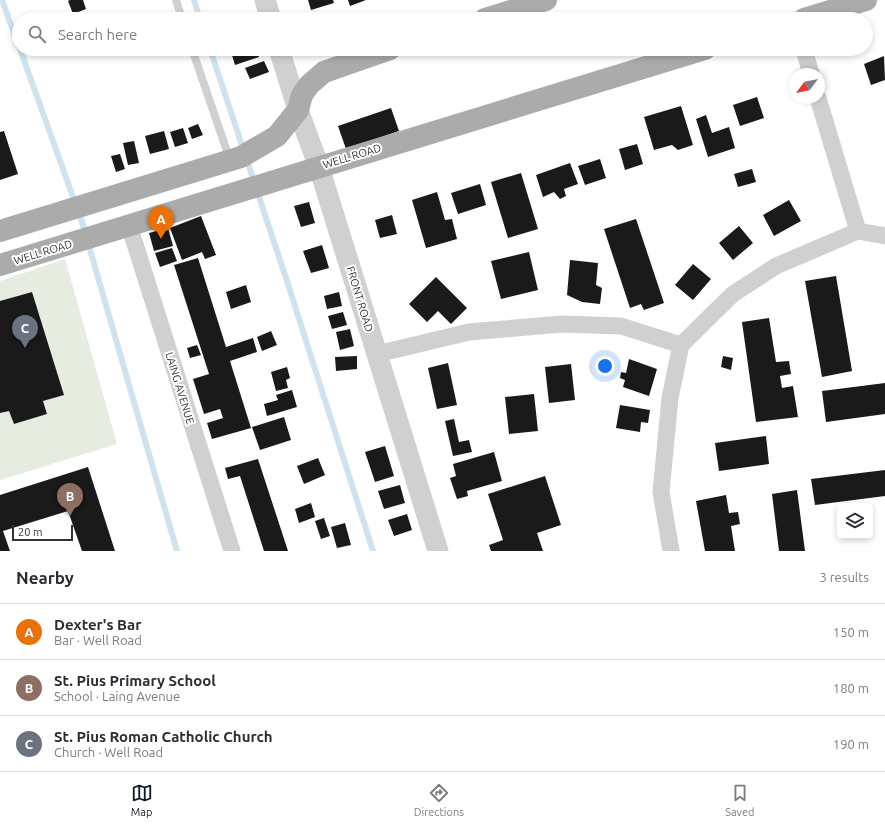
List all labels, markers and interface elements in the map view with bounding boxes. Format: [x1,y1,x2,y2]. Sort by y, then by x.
search box [12,12,873,56]
icon: search [26,23,48,45]
text: Search here [58,26,137,43]
north arrow [789,68,825,104]
street label: WELL ROAD [321,141,383,171]
pin: A [148,206,174,239]
street label: WELL ROAD [12,237,74,267]
street label: FRONT ROAD [344,265,376,333]
pin: C [12,315,38,348]
street label: LAING AVENUE [163,350,197,426]
your location [595,356,615,376]
pin: B [57,483,83,516]
map controls [837,503,873,539]
button: layers [837,503,873,539]
scale bar [12,523,73,542]
text: 20 m [18,526,42,538]
text: Nearby [16,568,74,587]
text: 3 results [819,570,869,584]
text: Dexter's Bar [54,616,141,633]
text: A [24,625,34,639]
text: 150 m [833,625,869,639]
text: Bar · Well Road [54,633,142,647]
text: St. Pius Primary School [54,672,216,689]
text: B [25,681,33,695]
text: 180 m [833,681,869,695]
text: School · Laing Avenue [54,689,180,703]
text: St. Pius Roman Catholic Church [54,728,273,745]
text: C [25,737,33,751]
text: 190 m [833,737,869,751]
text: Church · Well Road [54,745,163,759]
tab: Map [131,782,153,818]
tab: Directions [414,782,464,818]
tab: Saved [725,782,754,818]

